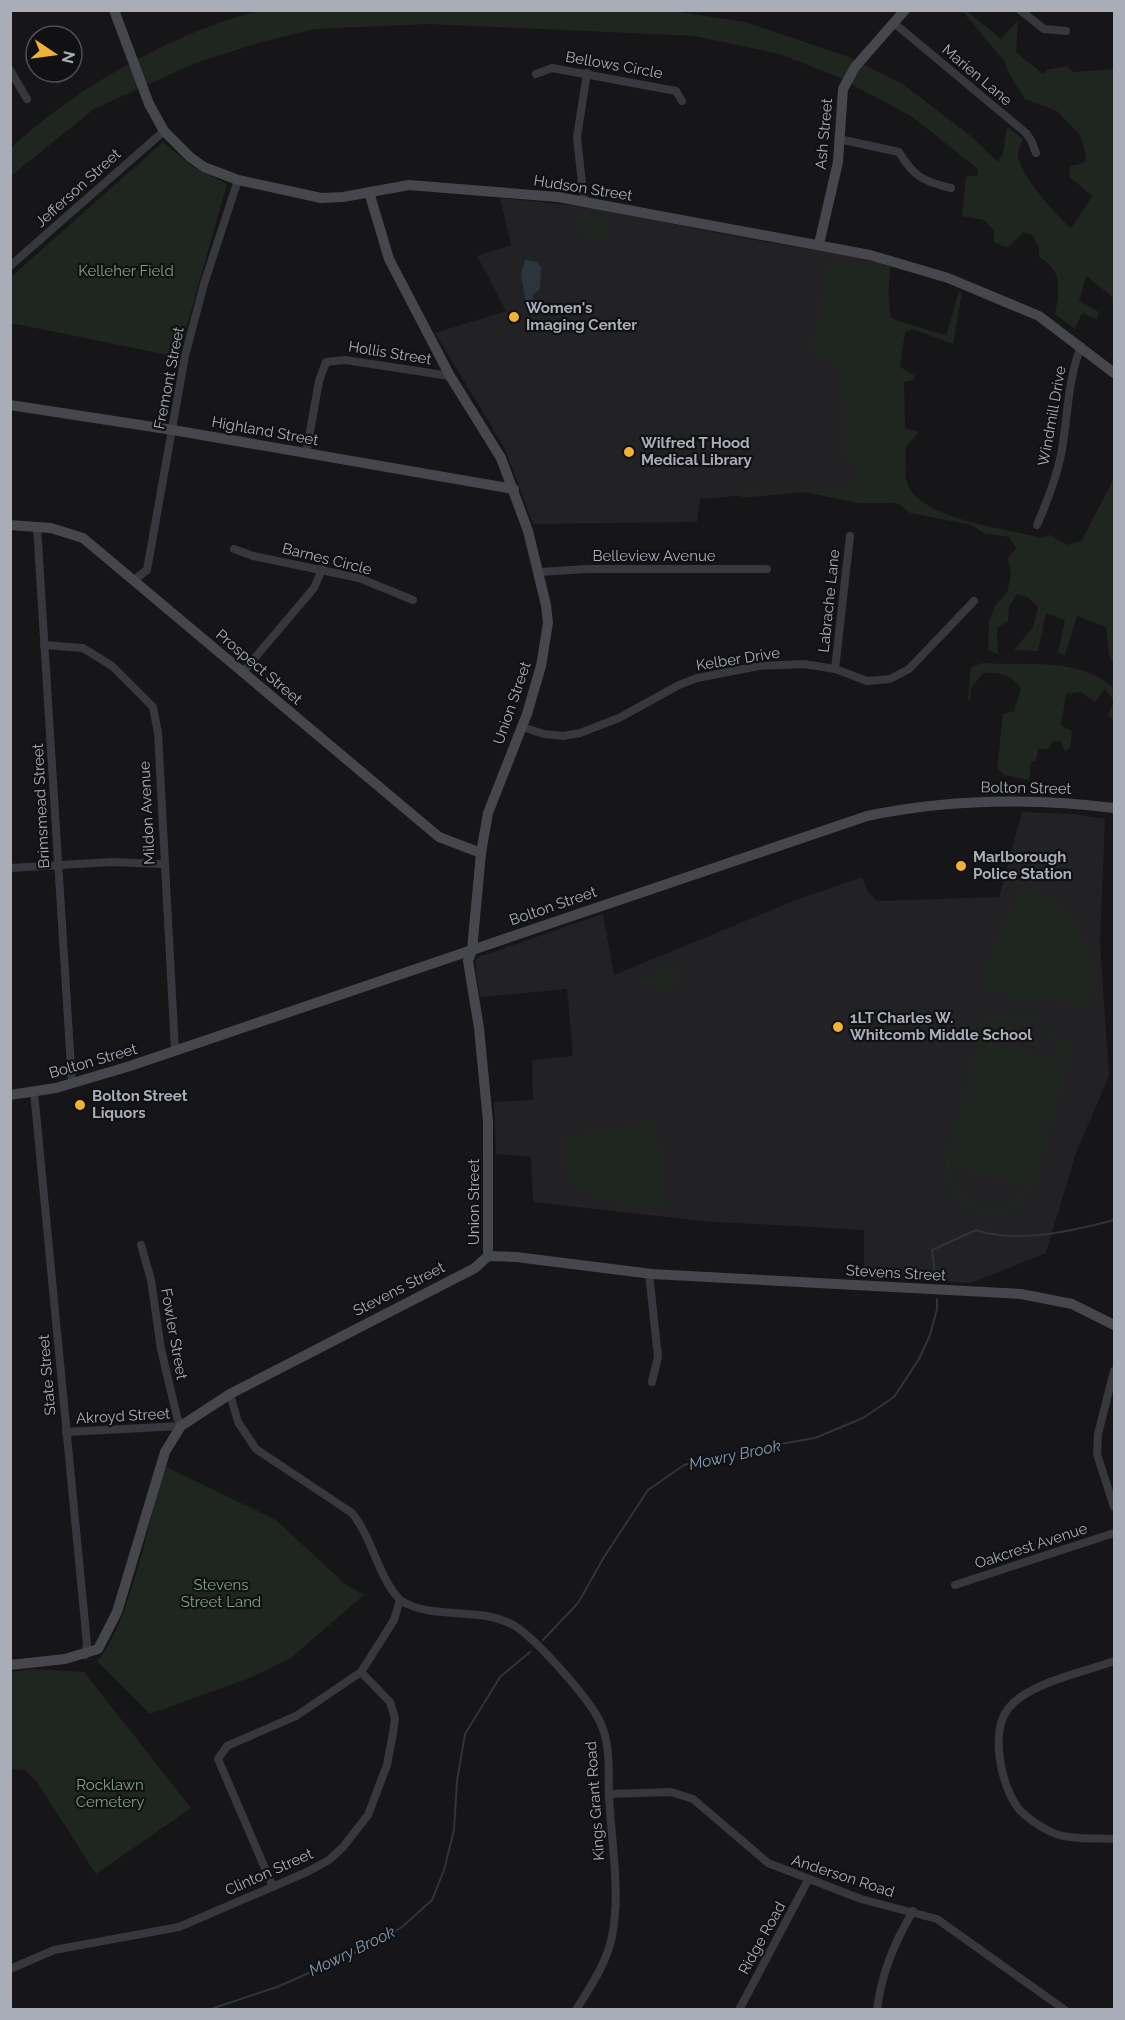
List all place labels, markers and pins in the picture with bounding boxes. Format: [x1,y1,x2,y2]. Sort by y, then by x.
place label: Women's Imaging Center [526,299,637,334]
marker: Women's Imaging Center [507,310,521,324]
place label: Wilfred T Hood Medical Library [641,434,753,469]
marker: Wilfred T Hood Medical Library [622,445,636,459]
place label: Marlborough Police Station [973,848,1072,883]
marker: Marlborough Police Station [954,859,968,873]
place label: 1LT Charles W. Whitcomb Middle School [850,1009,1032,1044]
marker: 1LT Charles W. Whitcomb Middle School [831,1020,845,1034]
place label: Bolton Street Liquors [92,1087,188,1122]
marker: Bolton Street Liquors [73,1098,87,1112]

